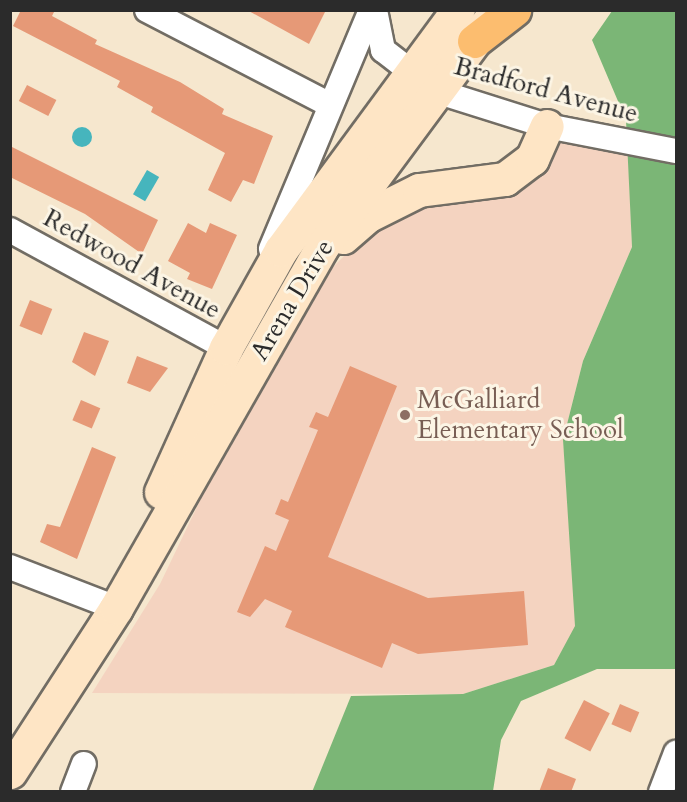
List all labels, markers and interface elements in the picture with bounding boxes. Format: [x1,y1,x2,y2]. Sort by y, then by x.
street label: Bradford Avenue [451,50,641,130]
street label: Redwood Avenue [38,202,226,326]
street label: Arena Drive [244,234,340,366]
place label: McGalliard Elementary School [417,384,624,446]
marker: McGalliard Elementary School [398,408,412,422]

